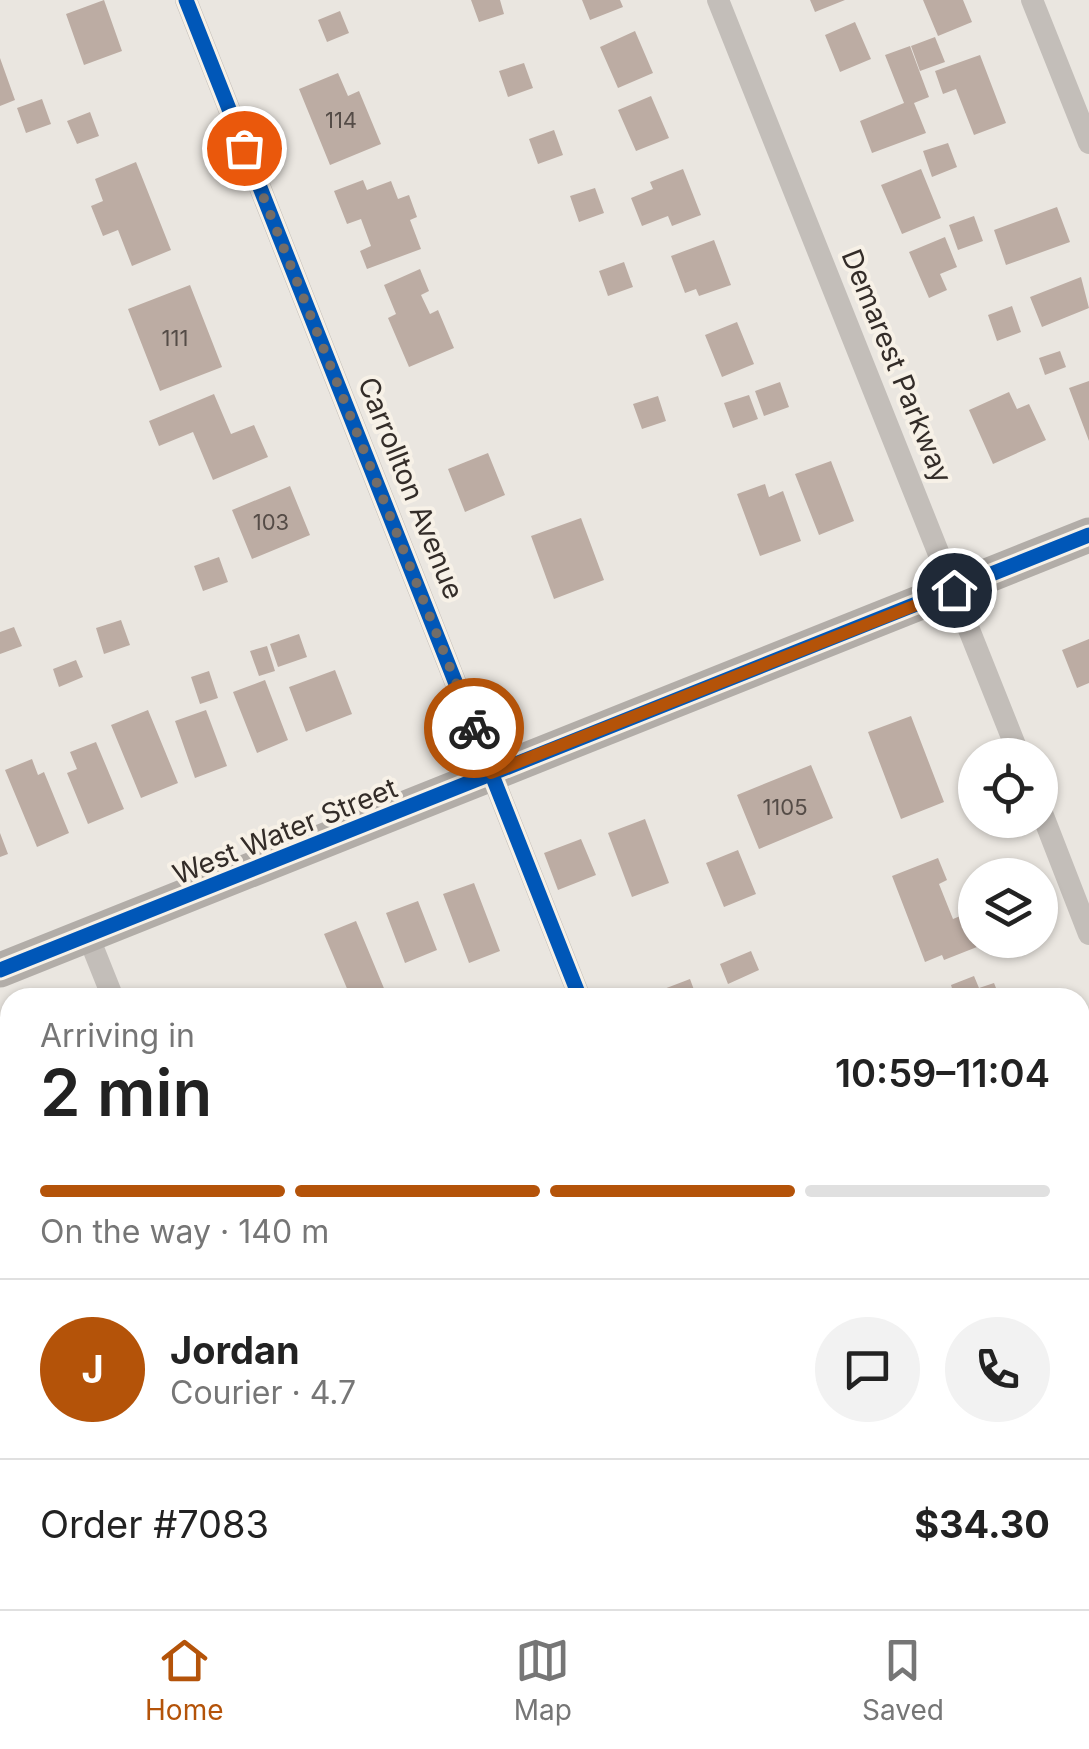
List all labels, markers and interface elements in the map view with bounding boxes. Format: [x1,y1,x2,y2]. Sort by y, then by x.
pin [202,106,287,191]
house number: 114 [325,107,357,133]
icon: bag [217,121,272,176]
street label: Demarest Parkway [835,244,959,488]
house number: 111 [162,325,188,351]
street label: Carrollton Avenue [351,372,471,604]
house number: 103 [253,509,289,535]
pin [912,548,997,633]
icon: home [927,563,982,618]
courier [424,678,524,778]
icon: bike [447,701,502,756]
map controls [958,738,1058,958]
button: locate [958,738,1058,838]
street label: West Water Street [168,771,402,891]
house number: 1105 [762,794,808,820]
button: layers [958,858,1058,958]
text: Arriving in [40,1016,195,1055]
text: 10:59–11:04 [835,1050,1050,1096]
text: 2 min [40,1053,212,1132]
text: On the way · 140 m [40,1212,329,1251]
button: chat [815,1317,920,1422]
button: phone [945,1317,1050,1422]
text: Jordan [170,1327,300,1373]
text: J [81,1346,104,1392]
text: Courier · 4.7 [170,1373,356,1412]
text: Order #7083 [40,1501,269,1547]
text: $34.30 [914,1501,1050,1547]
tab: Home [145,1633,224,1727]
tab: Map [514,1633,572,1727]
tab: Saved [862,1633,944,1727]

